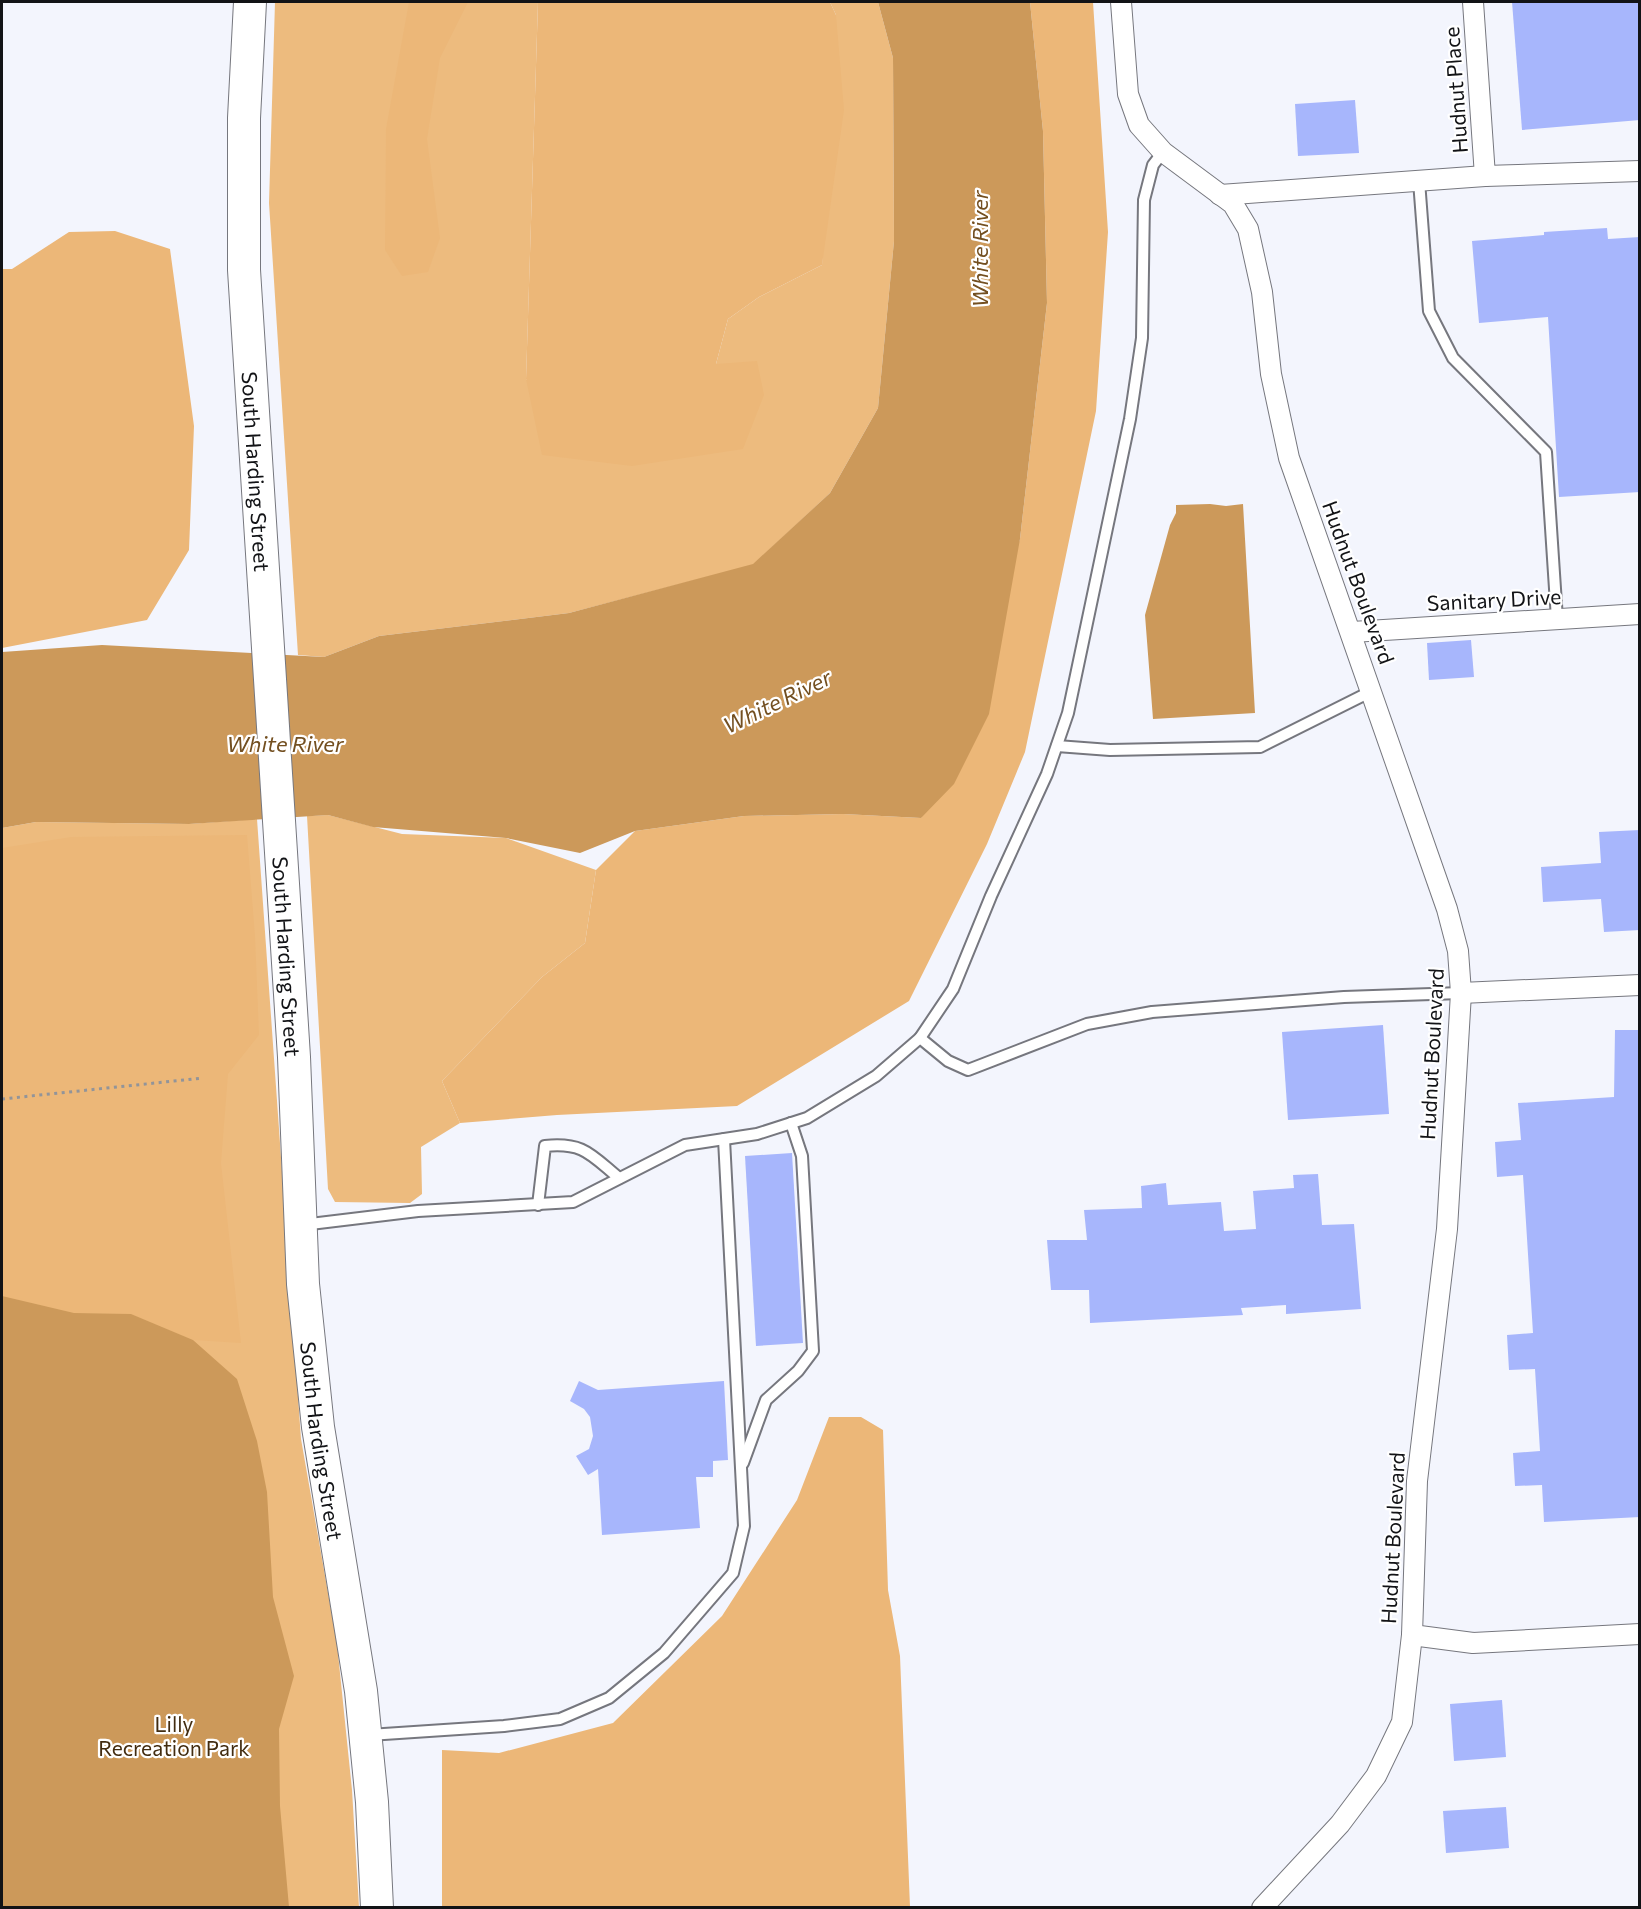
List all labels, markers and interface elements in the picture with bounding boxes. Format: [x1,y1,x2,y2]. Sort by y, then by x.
street label: Hudnut Place [1438,26,1472,154]
water label: White River [966,189,993,308]
street label: South Harding Street [238,371,276,572]
street label: Hudnut Boulevard [1318,497,1400,667]
street label: Sanitary Drive [1426,583,1562,615]
water label: White River [718,663,837,739]
water label: White River [226,730,345,757]
street label: South Harding Street [269,856,306,1057]
street label: Hudnut Boulevard [1414,968,1448,1140]
street label: South Harding Street [297,1340,349,1542]
street label: Hudnut Boulevard [1375,1452,1409,1624]
park label: Lilly Recreation Park [98,1711,250,1760]

